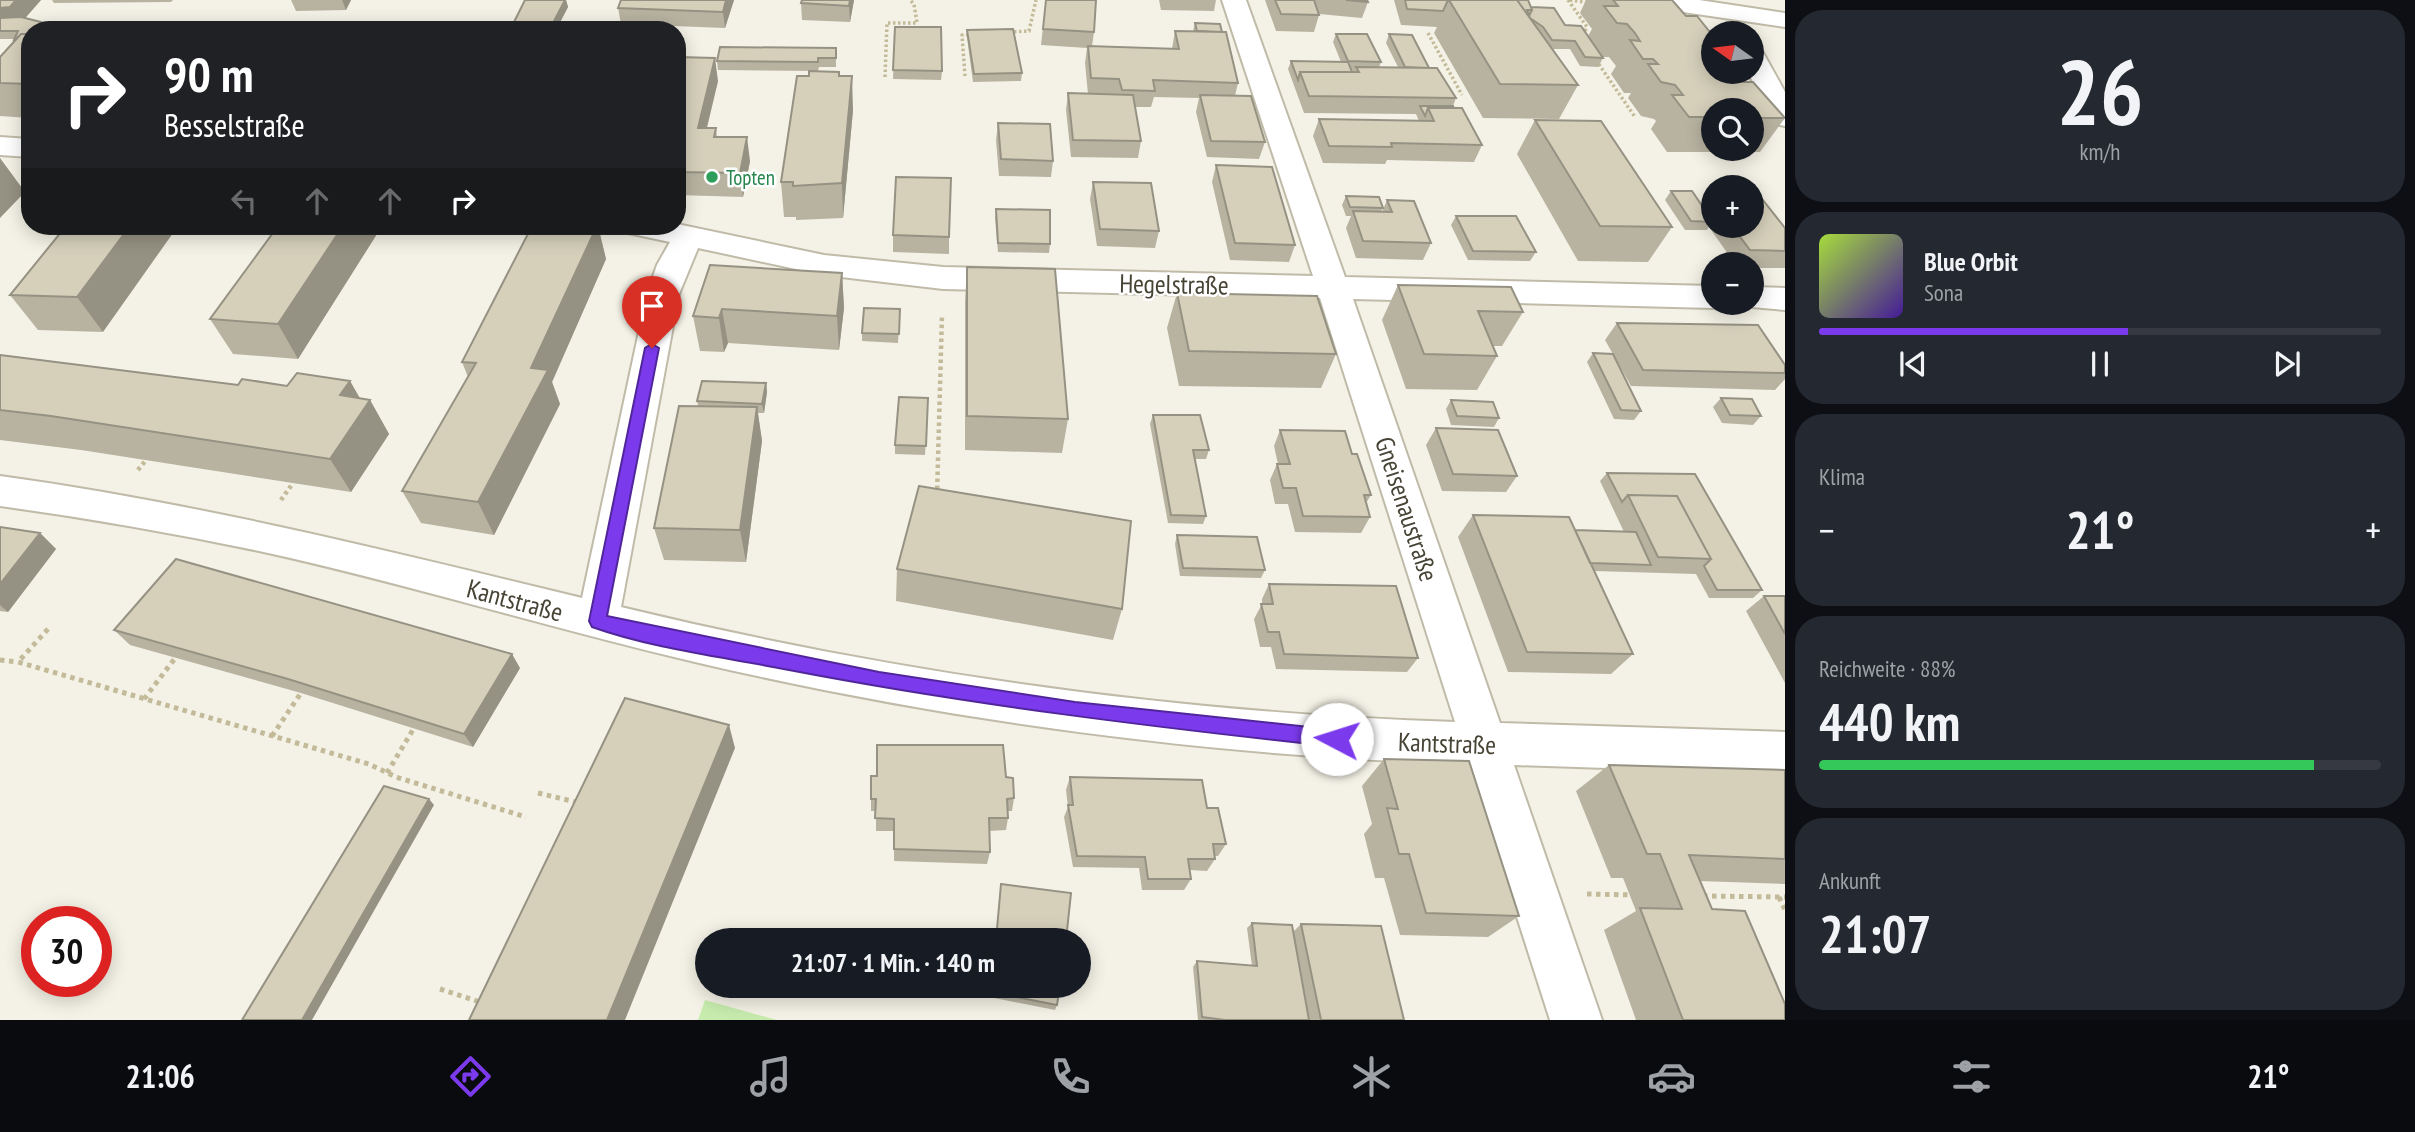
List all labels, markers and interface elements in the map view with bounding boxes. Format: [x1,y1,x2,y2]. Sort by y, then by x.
north arrow [1701,21,1764,84]
map controls [1701,21,1764,315]
text: 26 [2057,32,2144,150]
text: 90 m [164,42,253,106]
icon: right [49,49,140,140]
button: search [1701,98,1764,161]
text: Besselstraße [164,104,305,146]
text: km/h [2080,137,2120,166]
place label: Topten [726,164,775,191]
marker: Topten [704,169,720,185]
button: + [1701,175,1764,238]
icon: left [225,182,263,220]
icon: ahead [298,182,336,220]
icon: ahead [371,182,409,220]
icon: right [444,182,482,220]
text: Blue Orbit [1924,245,2018,278]
button: − [1701,252,1764,315]
street label: Hegelstraße [1119,267,1229,301]
pin [622,276,682,348]
text: Sona [1924,278,1963,307]
icon: arrive [633,287,671,325]
icon: previous [1894,345,1932,383]
icon: pause [2081,345,2119,383]
icon: next [2268,345,2306,383]
street label: Gneisenaustraße [1368,433,1446,585]
text: Klima [1819,462,1865,491]
text: 21° [2066,496,2134,563]
text: − [1819,505,1835,554]
text: + [2365,505,2381,554]
street label: Kantstraße [463,571,567,629]
text: Reichweite · 88% [1819,654,1955,683]
text: 440 km [1819,688,1960,755]
position arrow [1300,702,1374,776]
street label: Kantstraße [1397,725,1497,761]
text: Ankunft [1819,866,1881,895]
text: 21:07 [1819,900,1931,967]
speed limit sign: 30 [21,906,112,997]
text: 21:07 · 1 Min. · 140 m [791,946,995,979]
icon: directions [446,1052,495,1101]
icon: music [746,1052,795,1101]
icon: phone [1046,1052,1095,1101]
icon: climate [1347,1052,1396,1101]
icon: car [1647,1052,1696,1101]
icon: filters [1947,1052,1996,1101]
text: 21:06 [126,1055,195,1097]
text: 21° [2247,1055,2289,1097]

